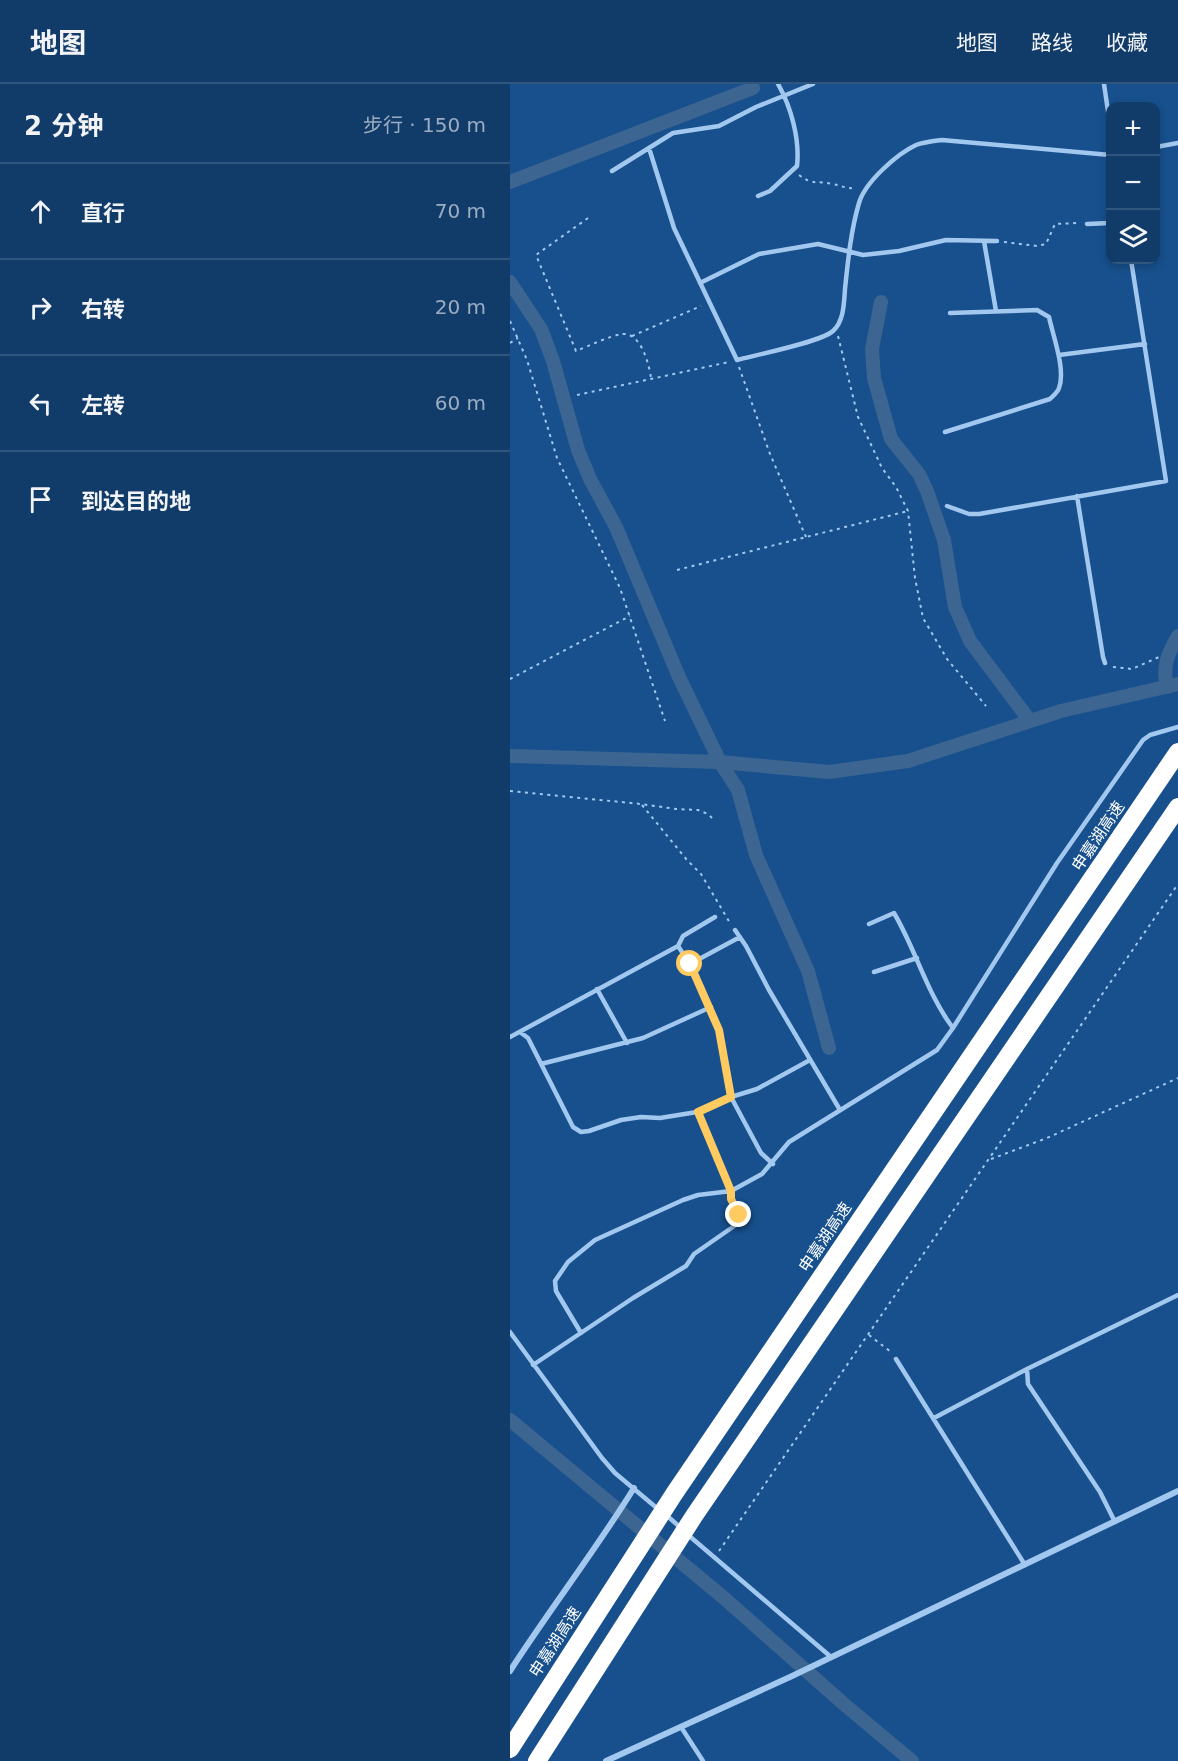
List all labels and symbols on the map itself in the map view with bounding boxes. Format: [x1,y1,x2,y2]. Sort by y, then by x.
street label: 申嘉湖高速 [1068,798,1128,874]
route start [676,950,702,976]
street label: 申嘉湖高速 [795,1199,855,1275]
route end [725,1201,751,1227]
street label: 申嘉湖高速 [525,1603,585,1681]

